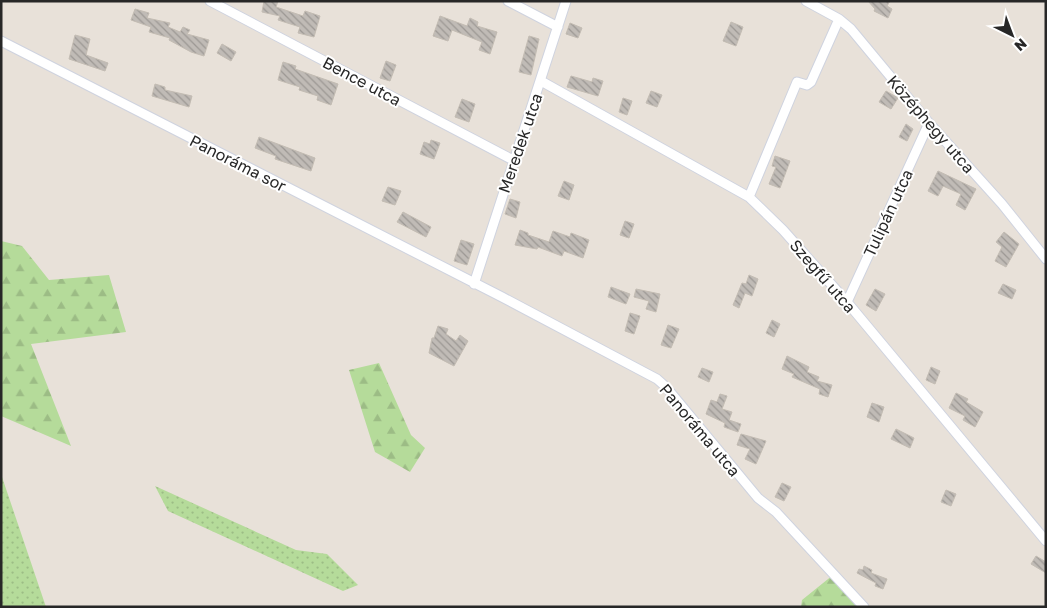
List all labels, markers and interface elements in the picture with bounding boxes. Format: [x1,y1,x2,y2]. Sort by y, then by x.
north arrow [987,10,1037,60]
text: N [1011,35,1031,55]
street label: Bence utca [319,52,405,110]
street label: Középhegy utca [883,71,979,177]
street label: Meredek utca [494,90,546,196]
street label: Panoráma sor [186,130,290,196]
street label: Tulipán utca [859,166,917,260]
street label: Szegfű utca [786,235,860,317]
street label: Panoráma utca [655,380,745,480]

